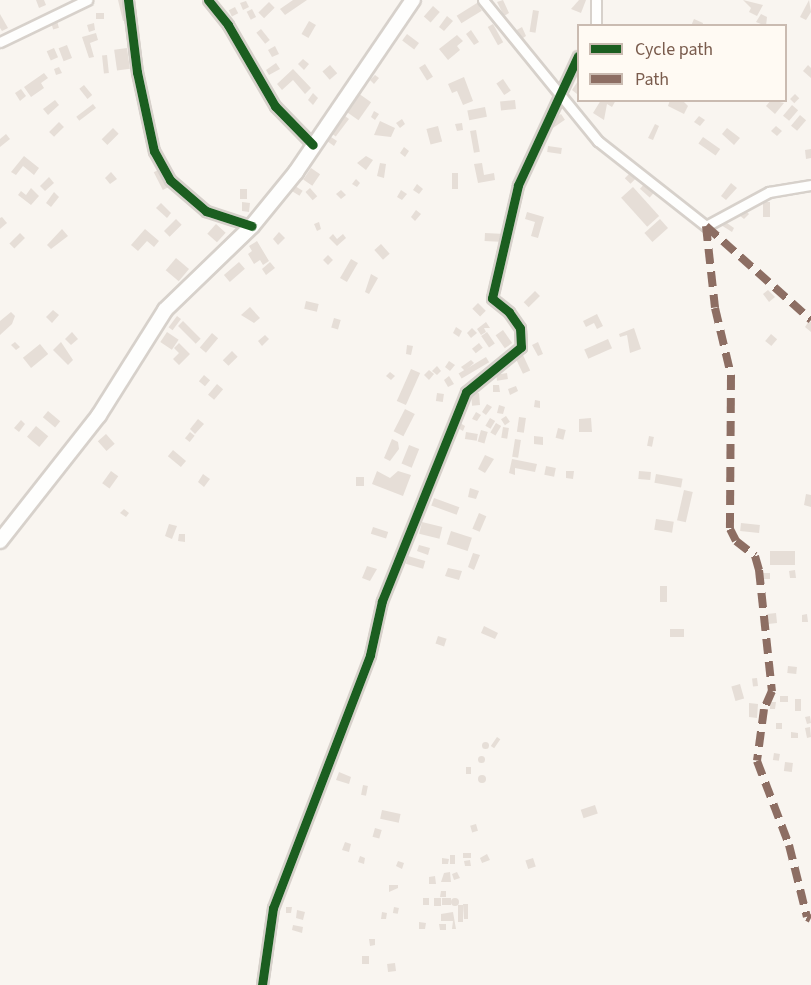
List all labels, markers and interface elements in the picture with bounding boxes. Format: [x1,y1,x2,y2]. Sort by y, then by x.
legend [577,24,787,102]
text: Cycle path [635,37,713,62]
text: Path [635,67,669,92]

